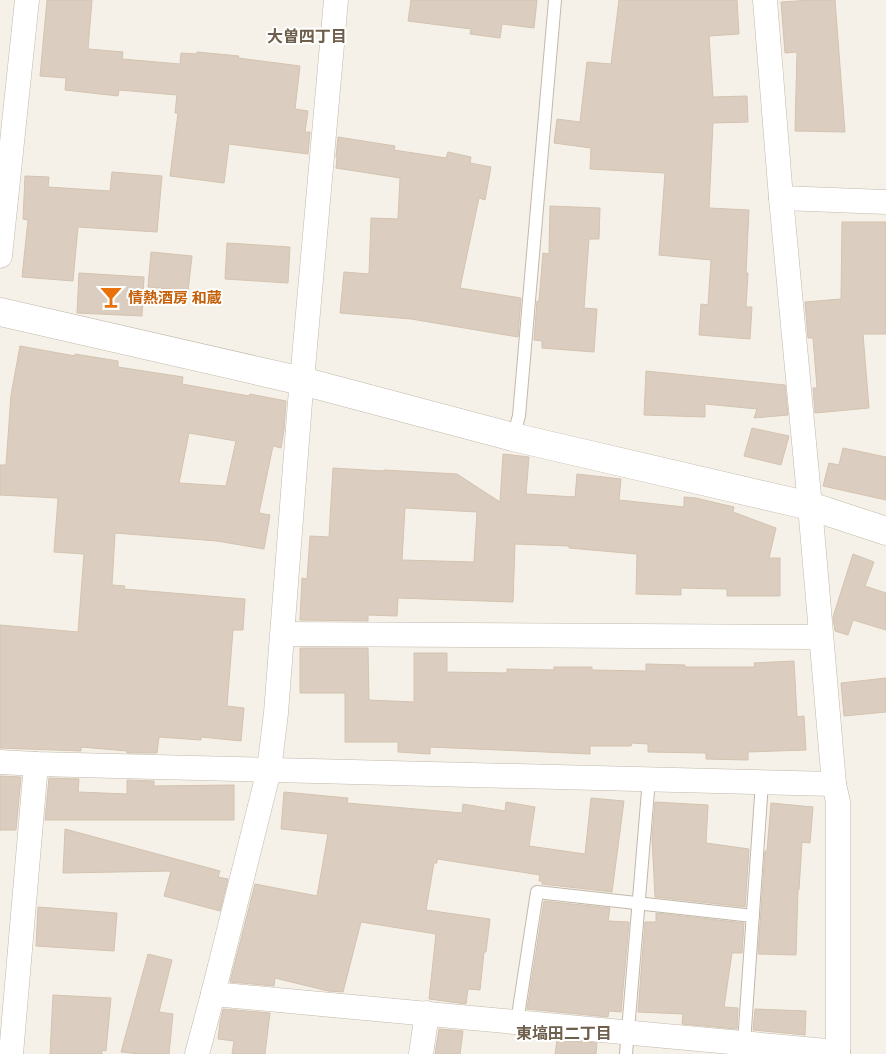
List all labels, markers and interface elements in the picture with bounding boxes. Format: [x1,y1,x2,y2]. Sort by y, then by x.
district label: 大曽四丁目 [267,26,347,46]
bar icon: 情熱酒房 和蔵 [98,284,124,310]
place label: 情熱酒房 和蔵 [128,288,222,306]
district label: 東塙田二丁目 [516,1023,612,1043]

